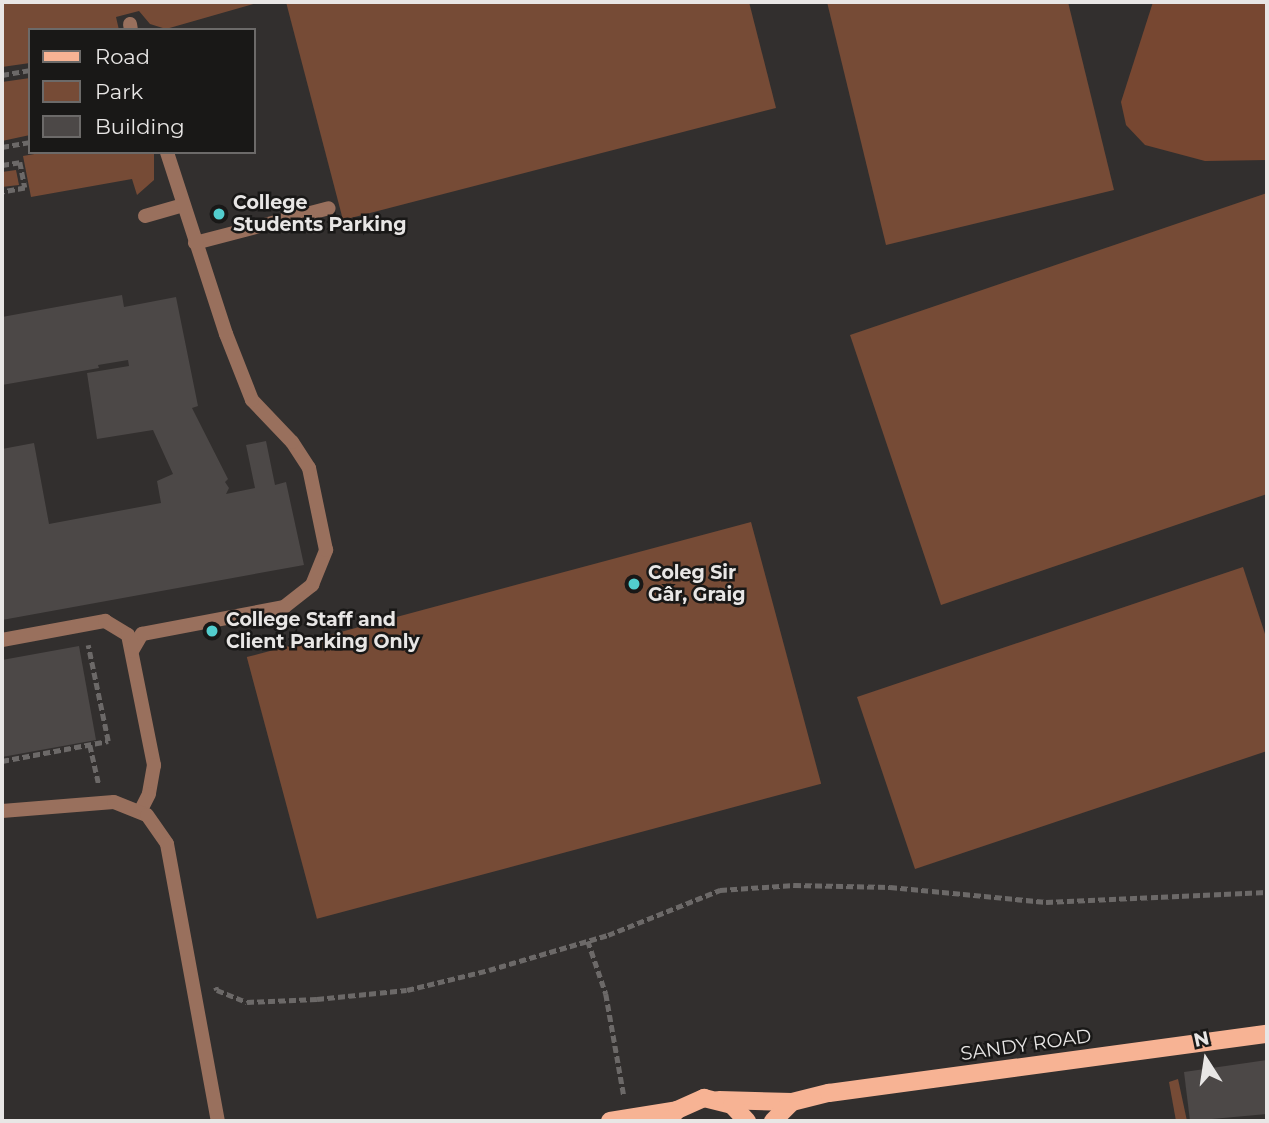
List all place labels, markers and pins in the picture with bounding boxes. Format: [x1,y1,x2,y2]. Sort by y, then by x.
place label: College Students Parking [233,192,407,236]
marker: College Students Parking [211,206,227,222]
place label: Coleg Sir Gâr, Graig [648,562,746,606]
marker: Coleg Sir Gâr, Graig [626,576,642,592]
place label: College Staff and Client Parking Only [226,609,420,653]
marker: College Staff and Client Parking Only [204,623,220,639]

